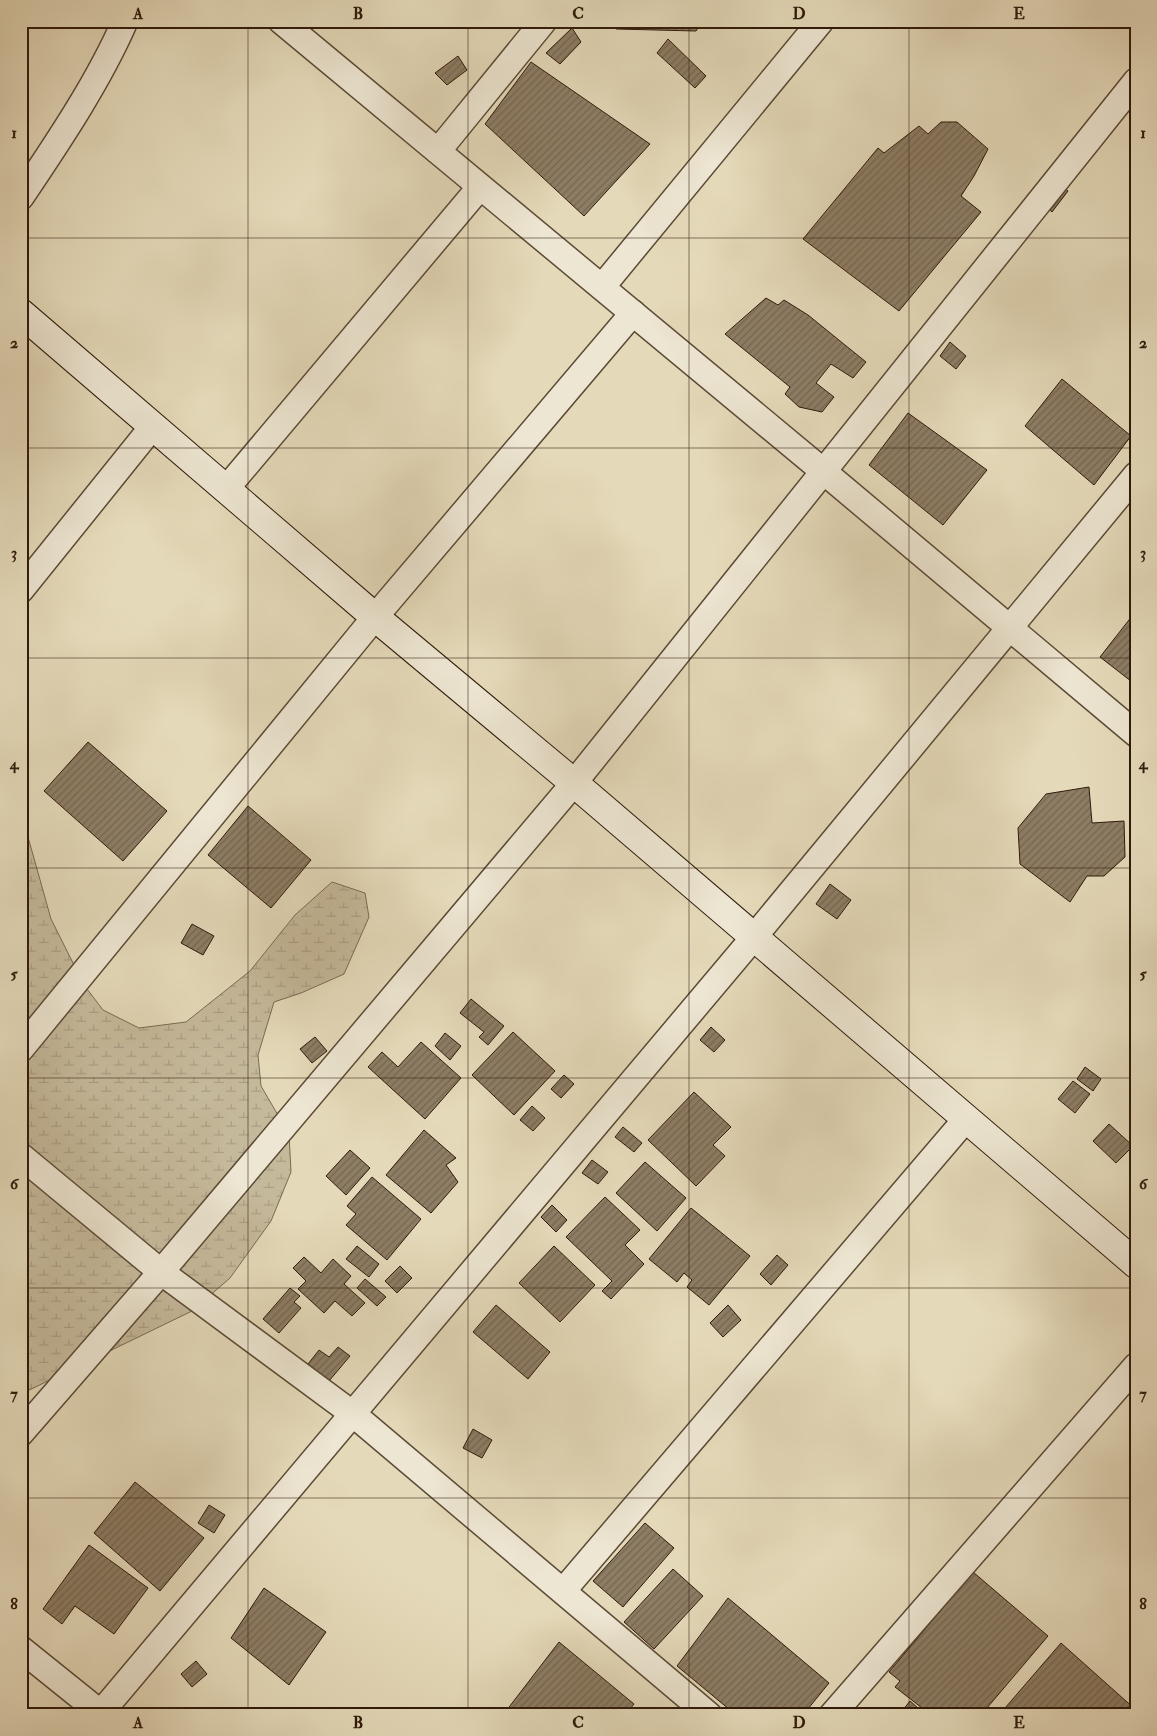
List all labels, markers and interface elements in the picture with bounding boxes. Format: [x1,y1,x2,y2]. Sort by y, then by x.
text: A [132,4,144,24]
text: B [353,4,363,24]
text: C [572,4,584,24]
text: D [792,4,806,24]
text: E [1013,4,1025,24]
text: 1 [11,123,17,143]
text: 1 [1140,123,1146,143]
text: 2 [10,333,18,353]
text: 2 [1139,333,1147,353]
text: 3 [11,543,17,563]
text: 3 [1140,543,1146,563]
text: 4 [9,754,20,774]
text: 4 [1138,754,1149,774]
text: 5 [10,964,18,984]
text: 5 [1139,964,1147,984]
text: 6 [10,1174,20,1194]
text: 6 [1139,1174,1149,1194]
text: 7 [10,1384,18,1404]
text: 7 [1139,1384,1147,1404]
text: 8 [10,1594,18,1614]
text: 8 [1139,1594,1147,1614]
text: A [132,1713,144,1733]
text: B [353,1713,363,1733]
text: C [572,1713,584,1733]
text: D [792,1713,806,1733]
text: E [1013,1713,1025,1733]

